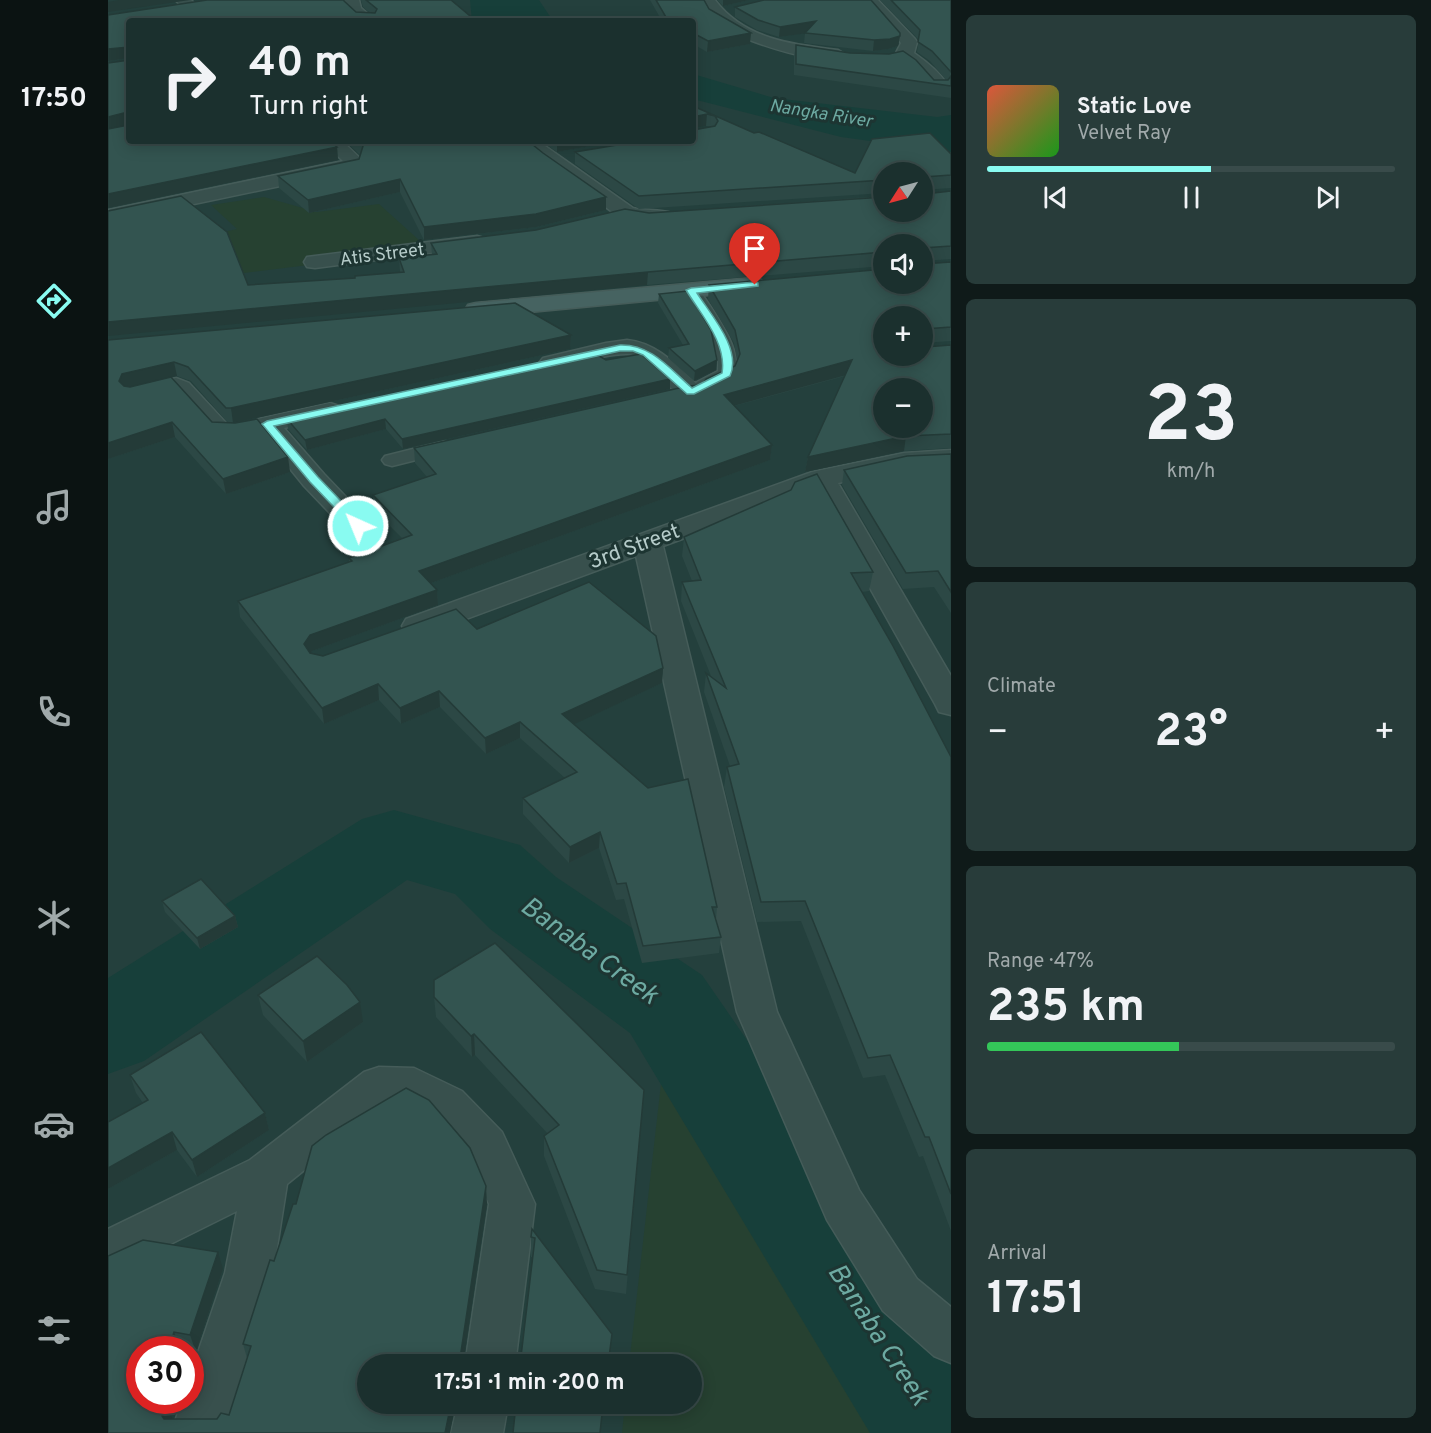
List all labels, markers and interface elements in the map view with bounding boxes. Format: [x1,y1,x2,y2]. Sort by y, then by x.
text: 40 m [249,38,351,91]
icon: right [150,42,228,120]
text: 17:50 [21,82,87,116]
text: Turn right [249,90,368,124]
text: Static Love [1077,94,1191,121]
water label: Nangka River [768,95,876,134]
text: Velvet Ray [1077,121,1171,147]
north arrow [873,162,933,222]
map controls [873,162,933,438]
icon: previous [1039,181,1072,214]
icon: pause [1175,181,1208,214]
icon: next [1311,181,1344,214]
pin [729,223,780,285]
icon: arrive [738,232,771,265]
button: sound [873,234,933,294]
street label: Atis Street [338,239,426,272]
icon: directions [33,280,75,322]
button: + [873,306,933,366]
text: 23 [1144,370,1238,469]
button: − [873,378,933,438]
text: km/h [1167,459,1215,485]
icon: music [33,486,75,528]
position arrow [326,494,390,558]
street label: 3rd Street [585,519,684,576]
text: Climate [987,674,1056,700]
icon: phone [33,691,75,733]
text: 23° [1154,705,1228,762]
text: − [987,713,1008,755]
text: + [1374,713,1395,755]
water label: Banaba Creek [513,890,666,1014]
icon: climate [33,897,75,939]
text: Range · 47% [987,949,1094,975]
text: 235 km [987,980,1145,1037]
icon: car [33,1103,75,1145]
text: Arrival [987,1241,1047,1267]
water label: Banaba Creek [819,1258,937,1414]
text: 17:51 [987,1272,1086,1329]
icon: filters [33,1309,75,1351]
speed limit sign: 30 [126,1336,204,1414]
text: 17:51 · 1 min · 200 m [434,1370,625,1397]

